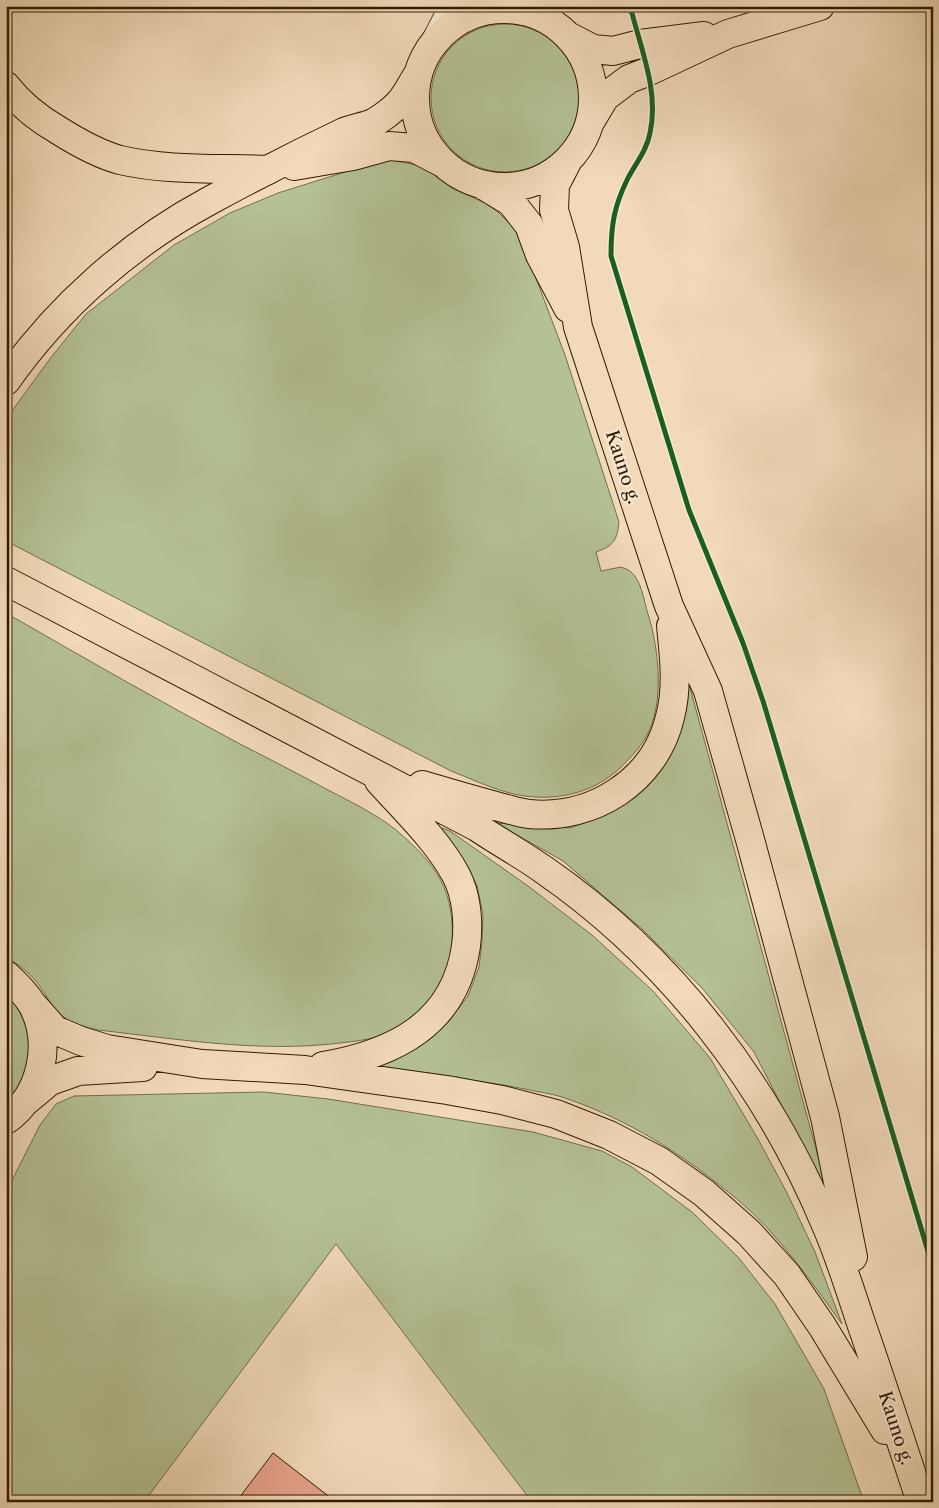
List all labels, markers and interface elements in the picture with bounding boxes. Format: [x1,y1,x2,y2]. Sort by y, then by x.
street label: Kauno g. [601,428,645,506]
street label: Kauno g. [874,1389,918,1467]

